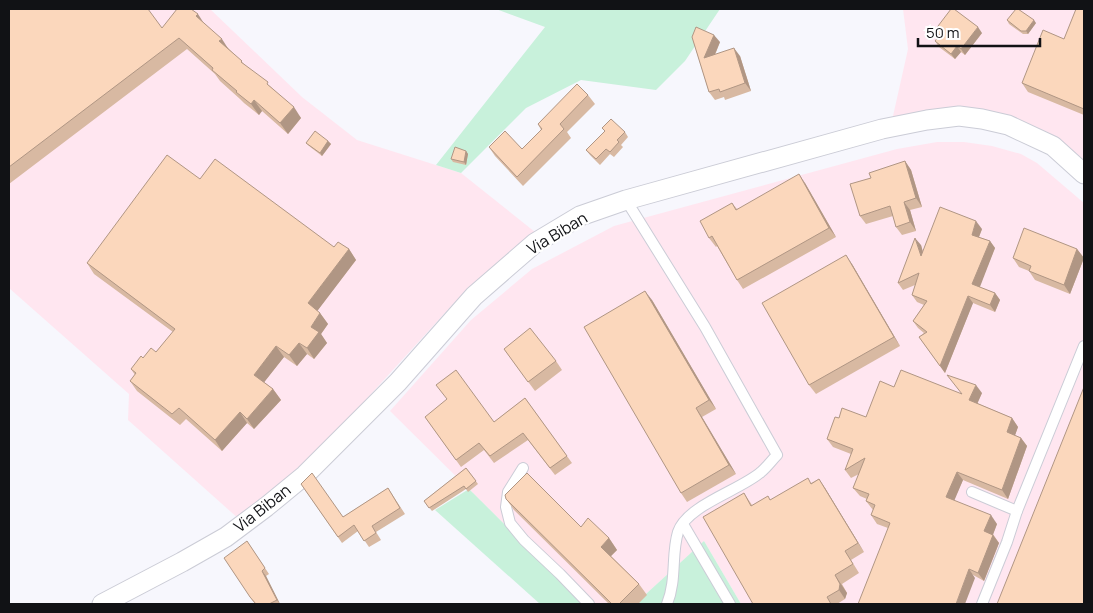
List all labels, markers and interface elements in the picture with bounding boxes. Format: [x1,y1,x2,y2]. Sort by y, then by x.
scale bar [918,15,1040,47]
text: 50 m [926,22,960,43]
street label: Via Biban [523,206,591,260]
street label: Via Biban [229,479,295,537]

